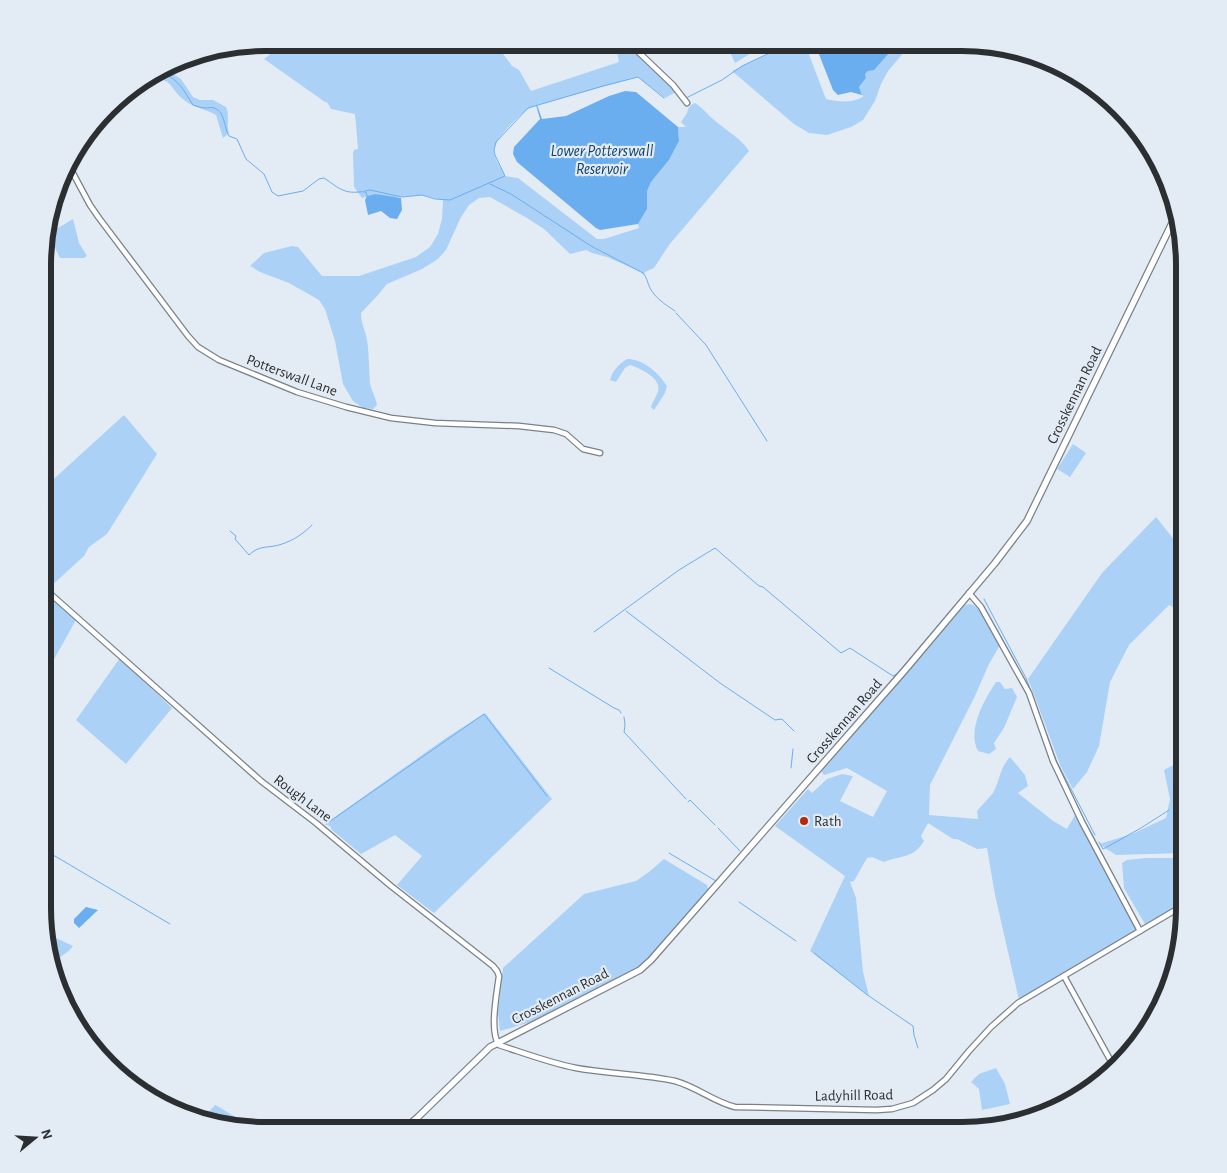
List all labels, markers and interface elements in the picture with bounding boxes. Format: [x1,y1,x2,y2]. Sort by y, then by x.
water label: Lower Potterswall Reservoir [550,143,654,177]
street label: Crosskennan Road [1044,344,1105,446]
street label: Potterswall Lane [244,352,339,399]
street label: Crosskennan Road [804,676,885,766]
street label: Rough Lane [271,772,334,825]
place label: Rath [814,814,842,829]
marker: Rath [798,815,810,827]
street label: Crosskennan Road [509,965,611,1027]
street label: Ladyhill Road [815,1087,894,1104]
north arrow [10,1113,60,1163]
text: N [38,1127,55,1141]

